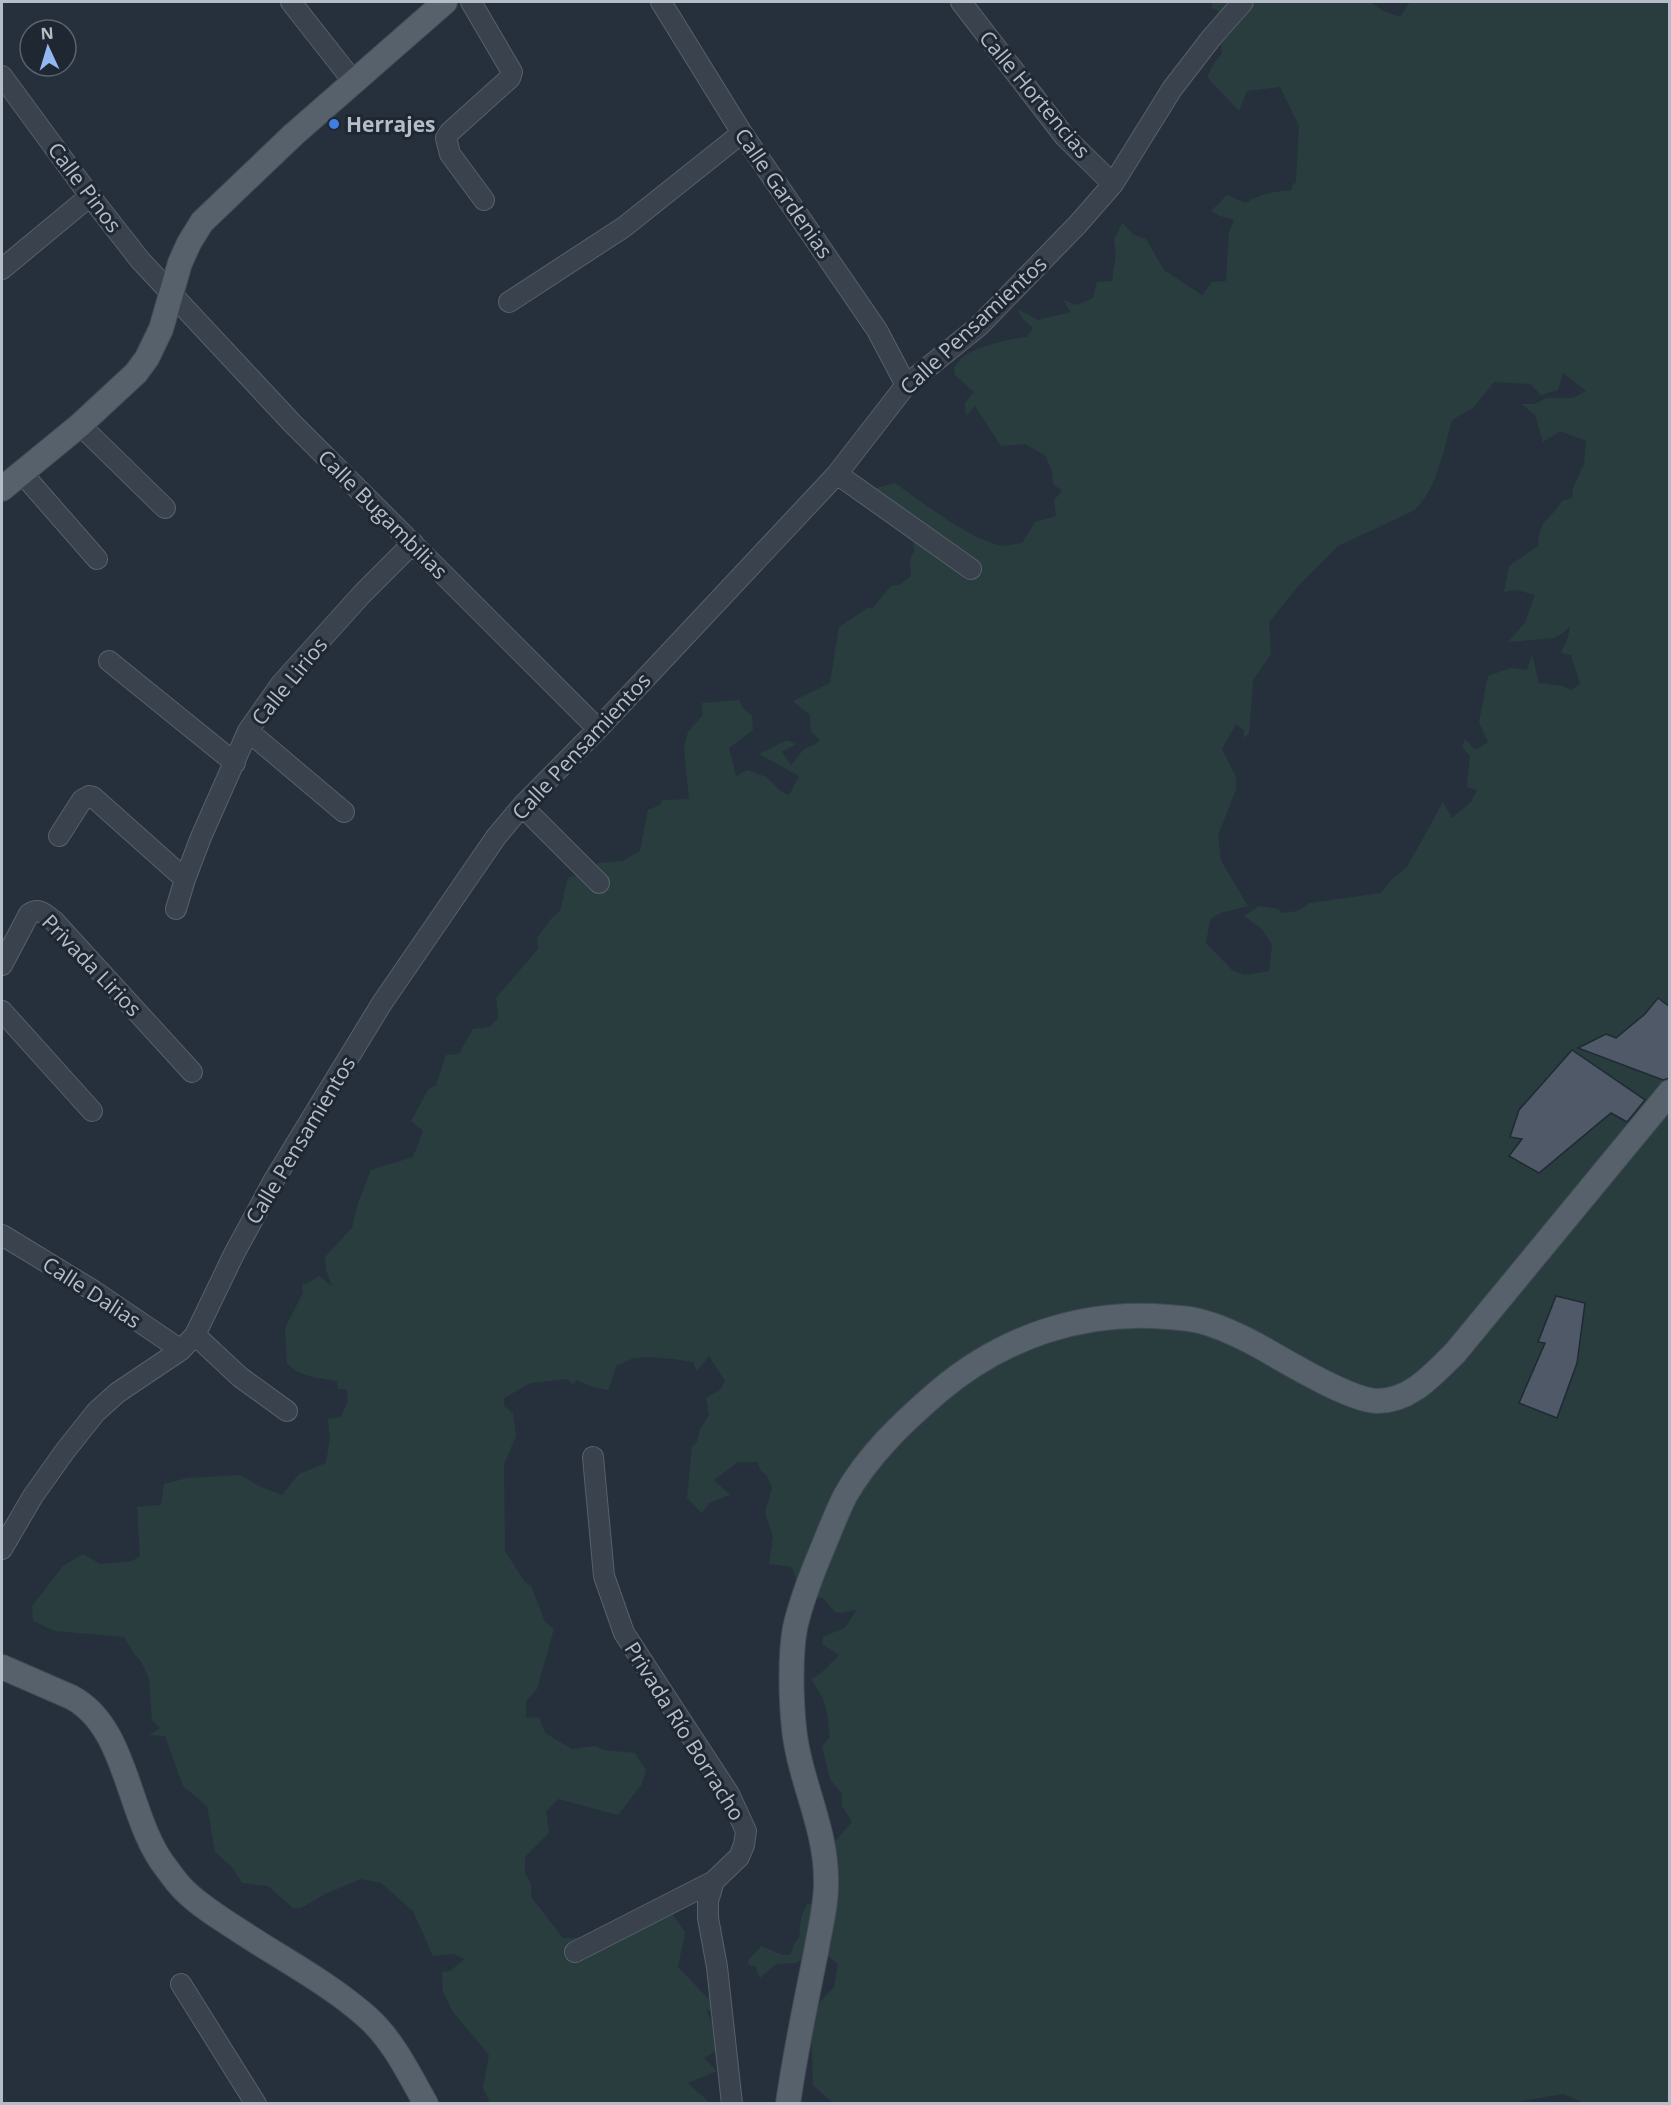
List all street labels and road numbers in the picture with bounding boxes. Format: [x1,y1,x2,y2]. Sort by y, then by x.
street label: Calle Hortencias [973,24,1097,164]
street label: Calle Gardenias [729,122,839,264]
street label: Calle Pinos [42,136,128,238]
street label: Calle Pensamientos [894,250,1052,400]
street label: Calle Bugambilias [312,443,454,585]
street label: Calle Lirios [245,631,333,731]
street label: Calle Pensamientos [506,667,656,825]
street label: Privada Lirios [36,908,148,1022]
street label: Calle Pensamientos [239,1051,361,1229]
street label: Calle Dalias [37,1250,147,1334]
street label: Privada Río Borracho [619,1636,751,1826]

